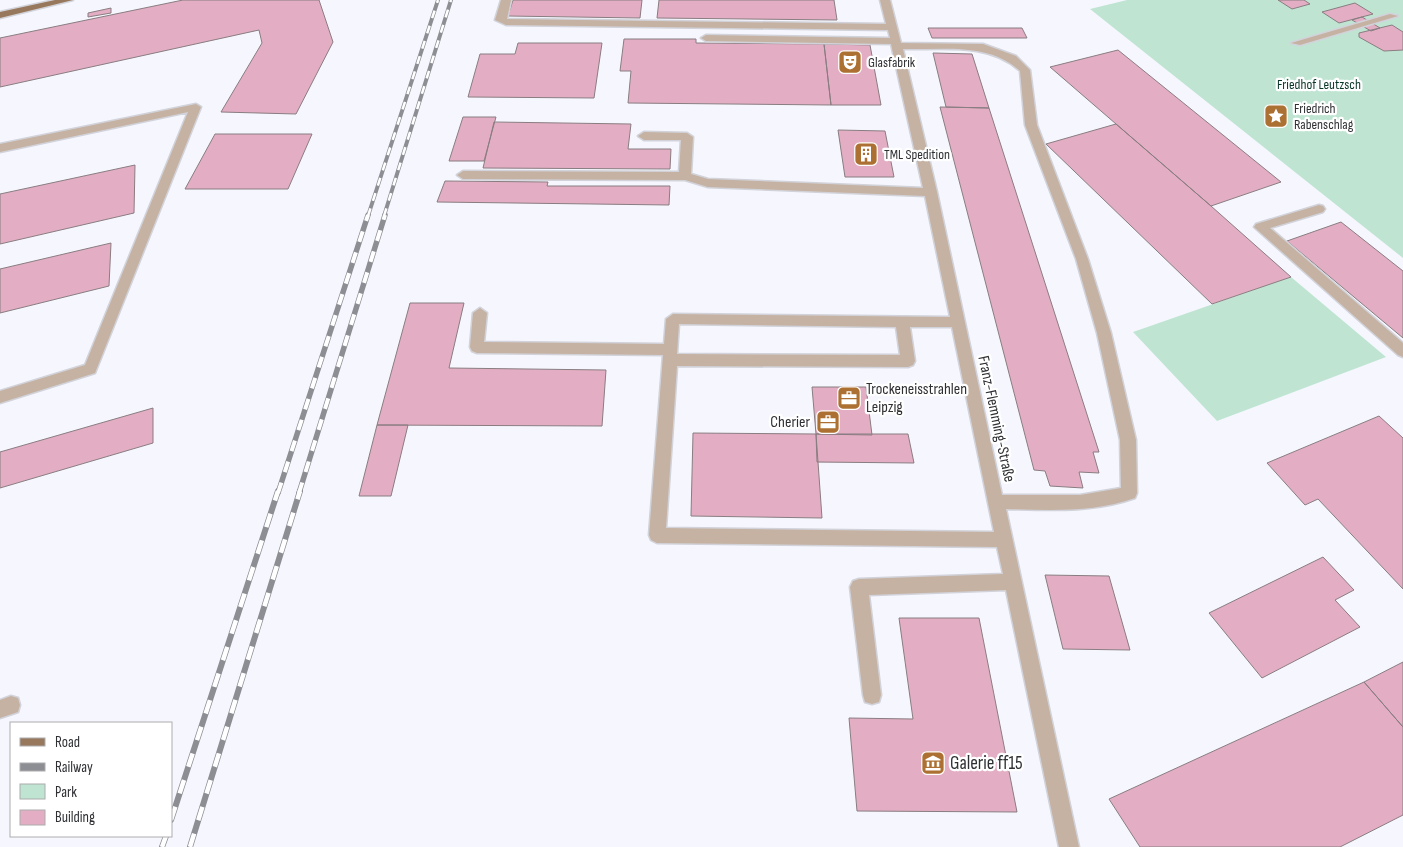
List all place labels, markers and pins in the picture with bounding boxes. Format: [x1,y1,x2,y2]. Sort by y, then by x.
theatre icon: Glasfabrik [837,49,863,75]
place label: Glasfabrik [868,54,916,71]
place label: Friedrich Rabenschlag [1294,100,1354,133]
place icon: Friedrich Rabenschlag [1263,103,1289,129]
building icon: TML Spedition [853,141,879,167]
place label: TML Spedition [884,146,950,163]
place label: Trockeneisstrahlen Leipzig [866,380,967,417]
office icon: Trockeneisstrahlen Leipzig [836,385,862,411]
office icon: Cherier [815,409,841,435]
place label: Cherier [770,413,810,432]
museum icon: Galerie ff15 [920,750,946,776]
place label: Galerie ff15 [950,752,1023,775]

